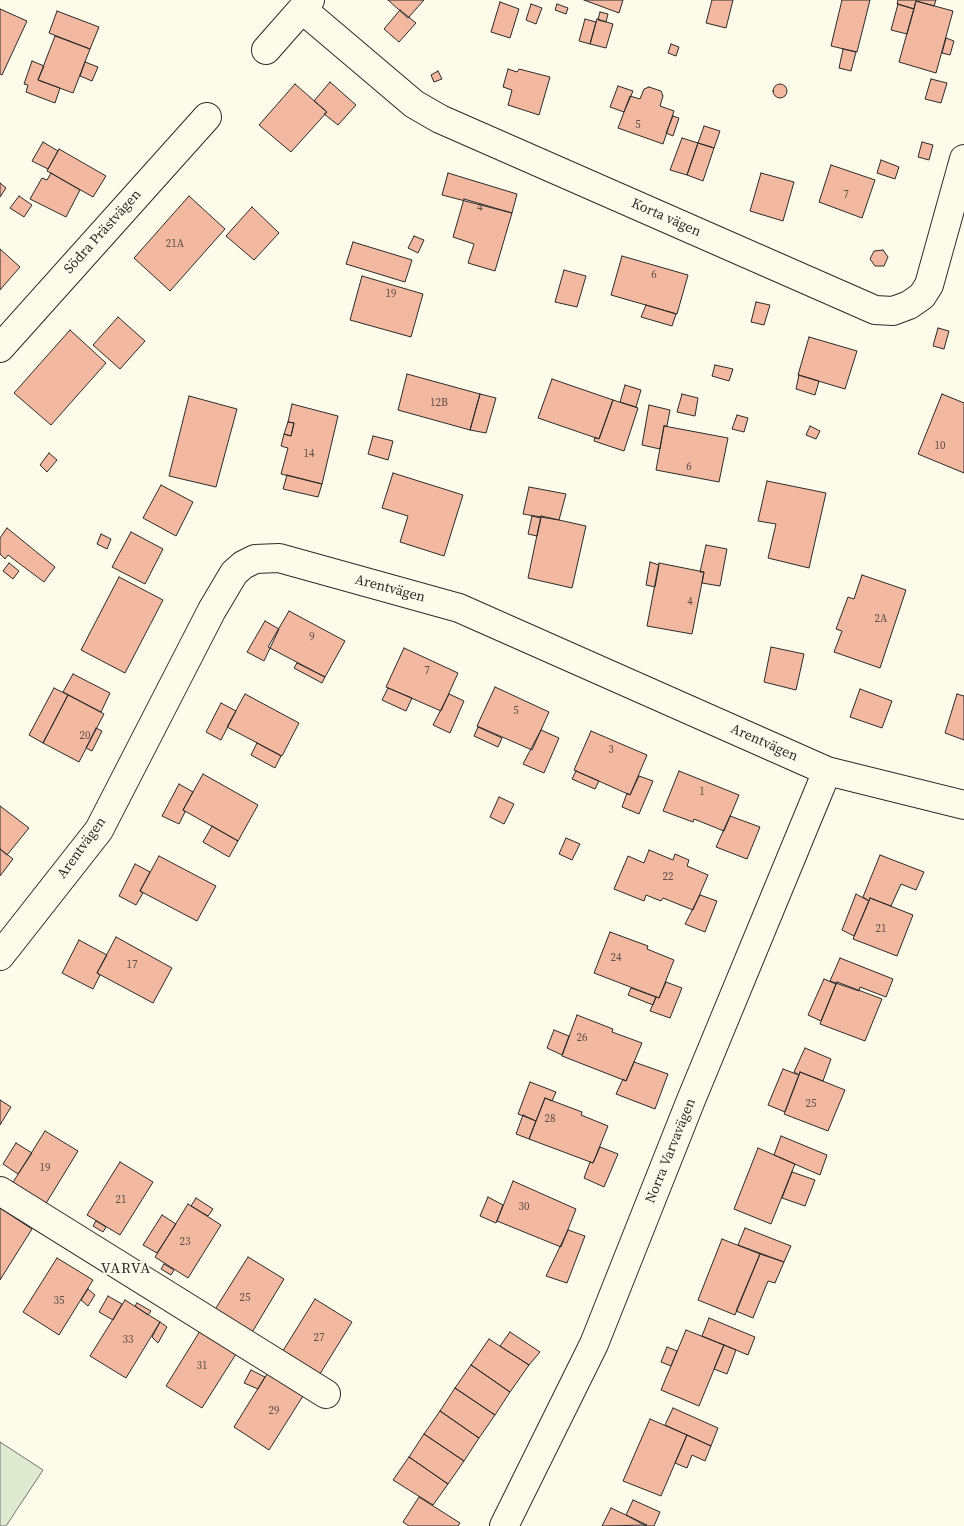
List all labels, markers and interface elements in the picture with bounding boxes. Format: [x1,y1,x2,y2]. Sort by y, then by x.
house number: 5 [635,118,641,132]
street label: Södra Prästvägen [61,187,145,277]
house number: 7 [843,188,849,202]
street label: Korta vägen [629,195,703,241]
house number: 4 [477,201,483,215]
house number: 21A [166,237,184,251]
house number: 6 [651,268,657,282]
house number: 19 [386,287,396,301]
house number: 12B [430,396,448,410]
house number: 10 [935,439,945,453]
house number: 14 [304,447,314,461]
house number: 6 [686,460,692,474]
street label: Arentvägen [353,572,427,606]
house number: 4 [687,595,693,609]
house number: 2A [875,612,887,626]
house number: 9 [309,630,315,644]
house number: 7 [424,664,430,678]
house number: 5 [513,704,519,718]
street label: Arentvägen [728,721,800,765]
house number: 20 [80,729,90,743]
house number: 3 [608,743,614,757]
house number: 1 [699,785,705,799]
street label: Arentvägen [54,814,110,882]
house number: 22 [663,870,673,884]
house number: 21 [876,922,886,936]
house number: 24 [611,951,621,965]
house number: 17 [127,958,137,972]
house number: 26 [577,1031,587,1045]
street label: Norra Varvavägen [642,1096,700,1206]
house number: 25 [806,1097,816,1111]
house number: 28 [545,1112,555,1126]
house number: 19 [40,1161,50,1175]
house number: 21 [116,1193,126,1207]
house number: 30 [519,1200,529,1214]
house number: 23 [180,1235,190,1249]
district label: VARVA [100,1260,152,1278]
house number: 25 [240,1291,250,1305]
house number: 35 [54,1294,64,1308]
house number: 27 [314,1331,324,1345]
house number: 33 [123,1333,133,1347]
house number: 31 [197,1359,207,1373]
house number: 29 [269,1404,279,1418]

